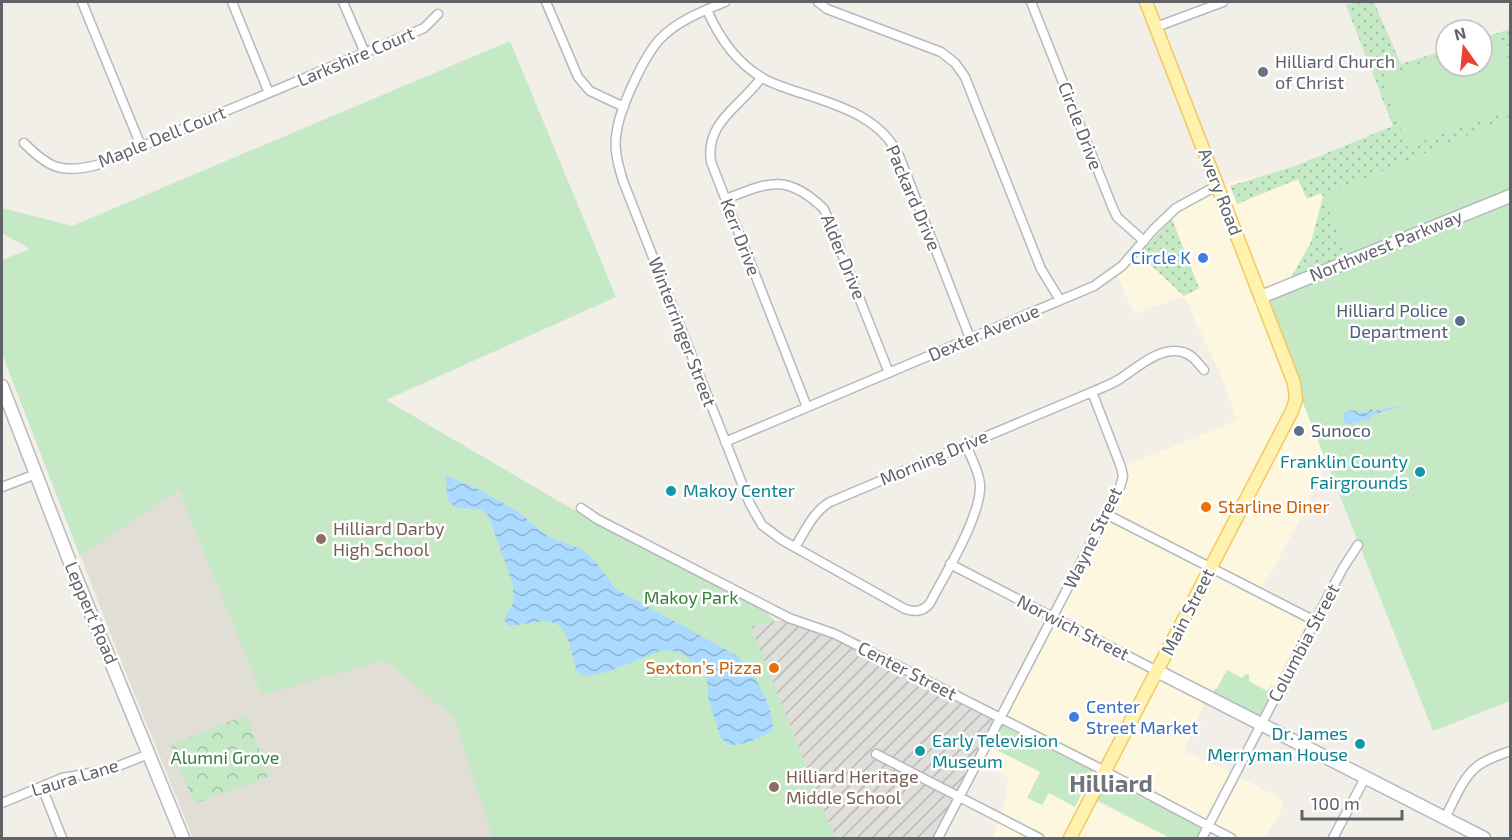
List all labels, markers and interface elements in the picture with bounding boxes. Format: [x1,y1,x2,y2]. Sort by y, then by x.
north arrow [1434,18,1494,78]
street label: Larkshire Court [294,21,418,91]
text: N [1452,22,1468,44]
place label: Hilliard Church of Christ [1275,50,1395,93]
marker: Hilliard Church of Christ [1256,65,1270,79]
street label: Circle Drive [1054,79,1108,173]
street label: Maple Dell Court [95,100,229,172]
street label: Packard Drive [882,142,946,254]
street label: Avery Road [1194,145,1248,238]
street label: Kerr Drive [716,195,766,278]
street label: Northwest Parkway [1306,204,1466,286]
street label: Alder Drive [817,211,871,303]
place label: Circle K [1131,246,1191,268]
marker: Circle K [1196,251,1210,265]
street label: Winterringer Street [644,254,722,410]
street label: Dexter Avenue [925,299,1042,365]
place label: Hilliard Police Department [1336,299,1448,342]
marker: Hilliard Police Department [1453,314,1467,328]
place label: Sunoco [1311,419,1371,441]
street label: Morning Drive [876,424,991,490]
marker: Sunoco [1292,424,1306,438]
place label: Franklin County Fairgrounds [1280,450,1408,493]
marker: Franklin County Fairgrounds [1413,465,1427,479]
place label: Makoy Center [683,479,795,501]
street label: Wayne Street [1058,483,1126,592]
marker: Makoy Center [664,484,678,498]
place label: Starline Diner [1218,495,1330,517]
marker: Starline Diner [1199,500,1213,514]
place label: Hilliard Darby High School [333,517,445,560]
marker: Hilliard Darby High School [314,532,328,546]
street label: Leppert Road [61,558,123,667]
street label: Main Street [1156,564,1218,659]
street label: Columbia Street [1263,580,1344,705]
park label: Makoy Park [644,586,738,608]
street label: Norwich Street [1014,589,1133,665]
street label: Center Street [854,636,961,704]
place label: Sexton’s Pizza [645,656,762,678]
marker: Sexton’s Pizza [767,661,781,675]
place label: Center Street Market [1086,695,1198,738]
marker: Center Street Market [1067,710,1081,724]
place label: Dr. James Merryman House [1207,722,1348,765]
place label: Early Television Museum [932,729,1058,772]
marker: Dr. James Merryman House [1353,737,1367,751]
marker: Early Television Museum [913,744,927,758]
park label: Alumni Grove [170,746,280,768]
street label: Laura Lane [29,753,121,801]
place label: Hilliard Heritage Middle School [786,765,919,808]
district label: Hilliard [1069,768,1153,797]
marker: Hilliard Heritage Middle School [767,780,781,794]
scale bar [1302,783,1402,821]
text: 100 m [1311,792,1360,814]

